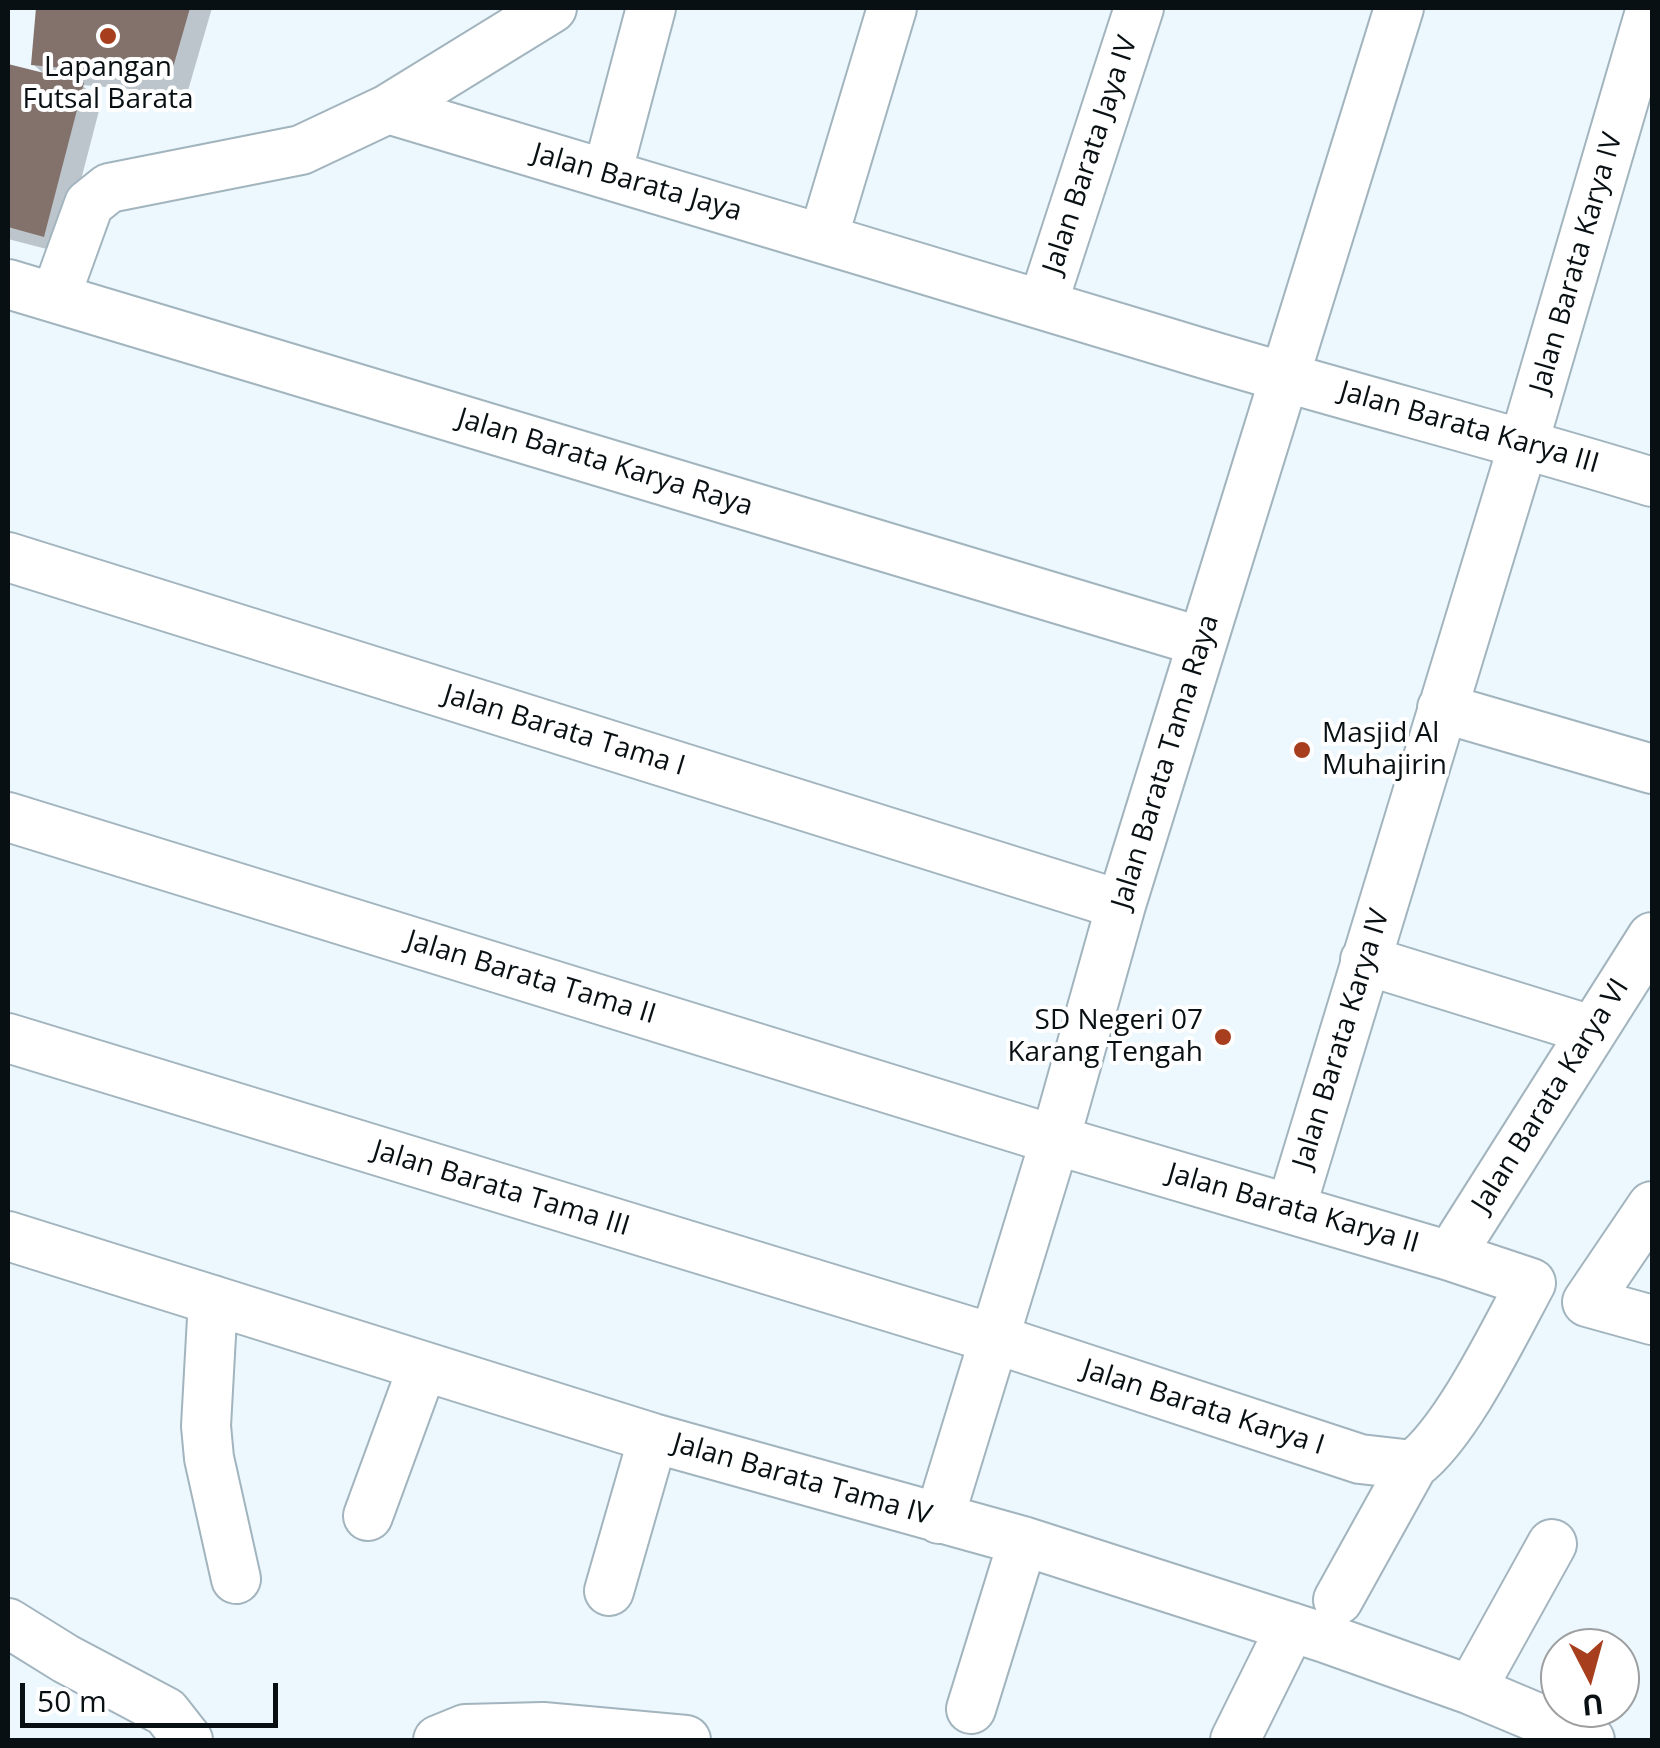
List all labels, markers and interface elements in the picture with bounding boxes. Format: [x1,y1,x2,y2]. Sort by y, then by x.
marker: Lapangan Futsal Barata [97,25,119,47]
street label: Jalan Barata Jaya IV [1037,32,1145,278]
place label: Lapangan Futsal Barata [22,51,194,117]
street label: Jalan Barata Karya IV [1524,129,1630,397]
street label: Jalan Barata Jaya [528,137,746,229]
street label: Jalan Barata Karya III [1336,375,1602,481]
street label: Jalan Barata Karya Raya [453,402,757,524]
street label: Jalan Barata Tama Raya [1105,611,1227,913]
street label: Jalan Barata Tama I [439,678,689,784]
place label: Masjid Al Muhajirin [1322,717,1447,783]
marker: Masjid Al Muhajirin [1291,739,1313,761]
street label: Jalan Barata Karya IV [1287,905,1397,1173]
street label: Jalan Barata Tama II [402,924,660,1032]
street label: Jalan Barata Karya VI [1465,973,1637,1219]
place label: SD Negeri 07 Karang Tengah [1007,1004,1203,1070]
marker: SD Negeri 07 Karang Tengah [1212,1026,1234,1048]
street label: Jalan Barata Tama III [369,1134,633,1244]
street label: Jalan Barata Karya II [1163,1157,1423,1261]
street label: Jalan Barata Karya I [1078,1353,1328,1463]
street label: Jalan Barata Tama IV [669,1427,935,1533]
north arrow [1540,1628,1640,1728]
scale bar [25,1663,282,1725]
text: 50 m [37,1680,107,1721]
text: U [1580,1686,1605,1726]

